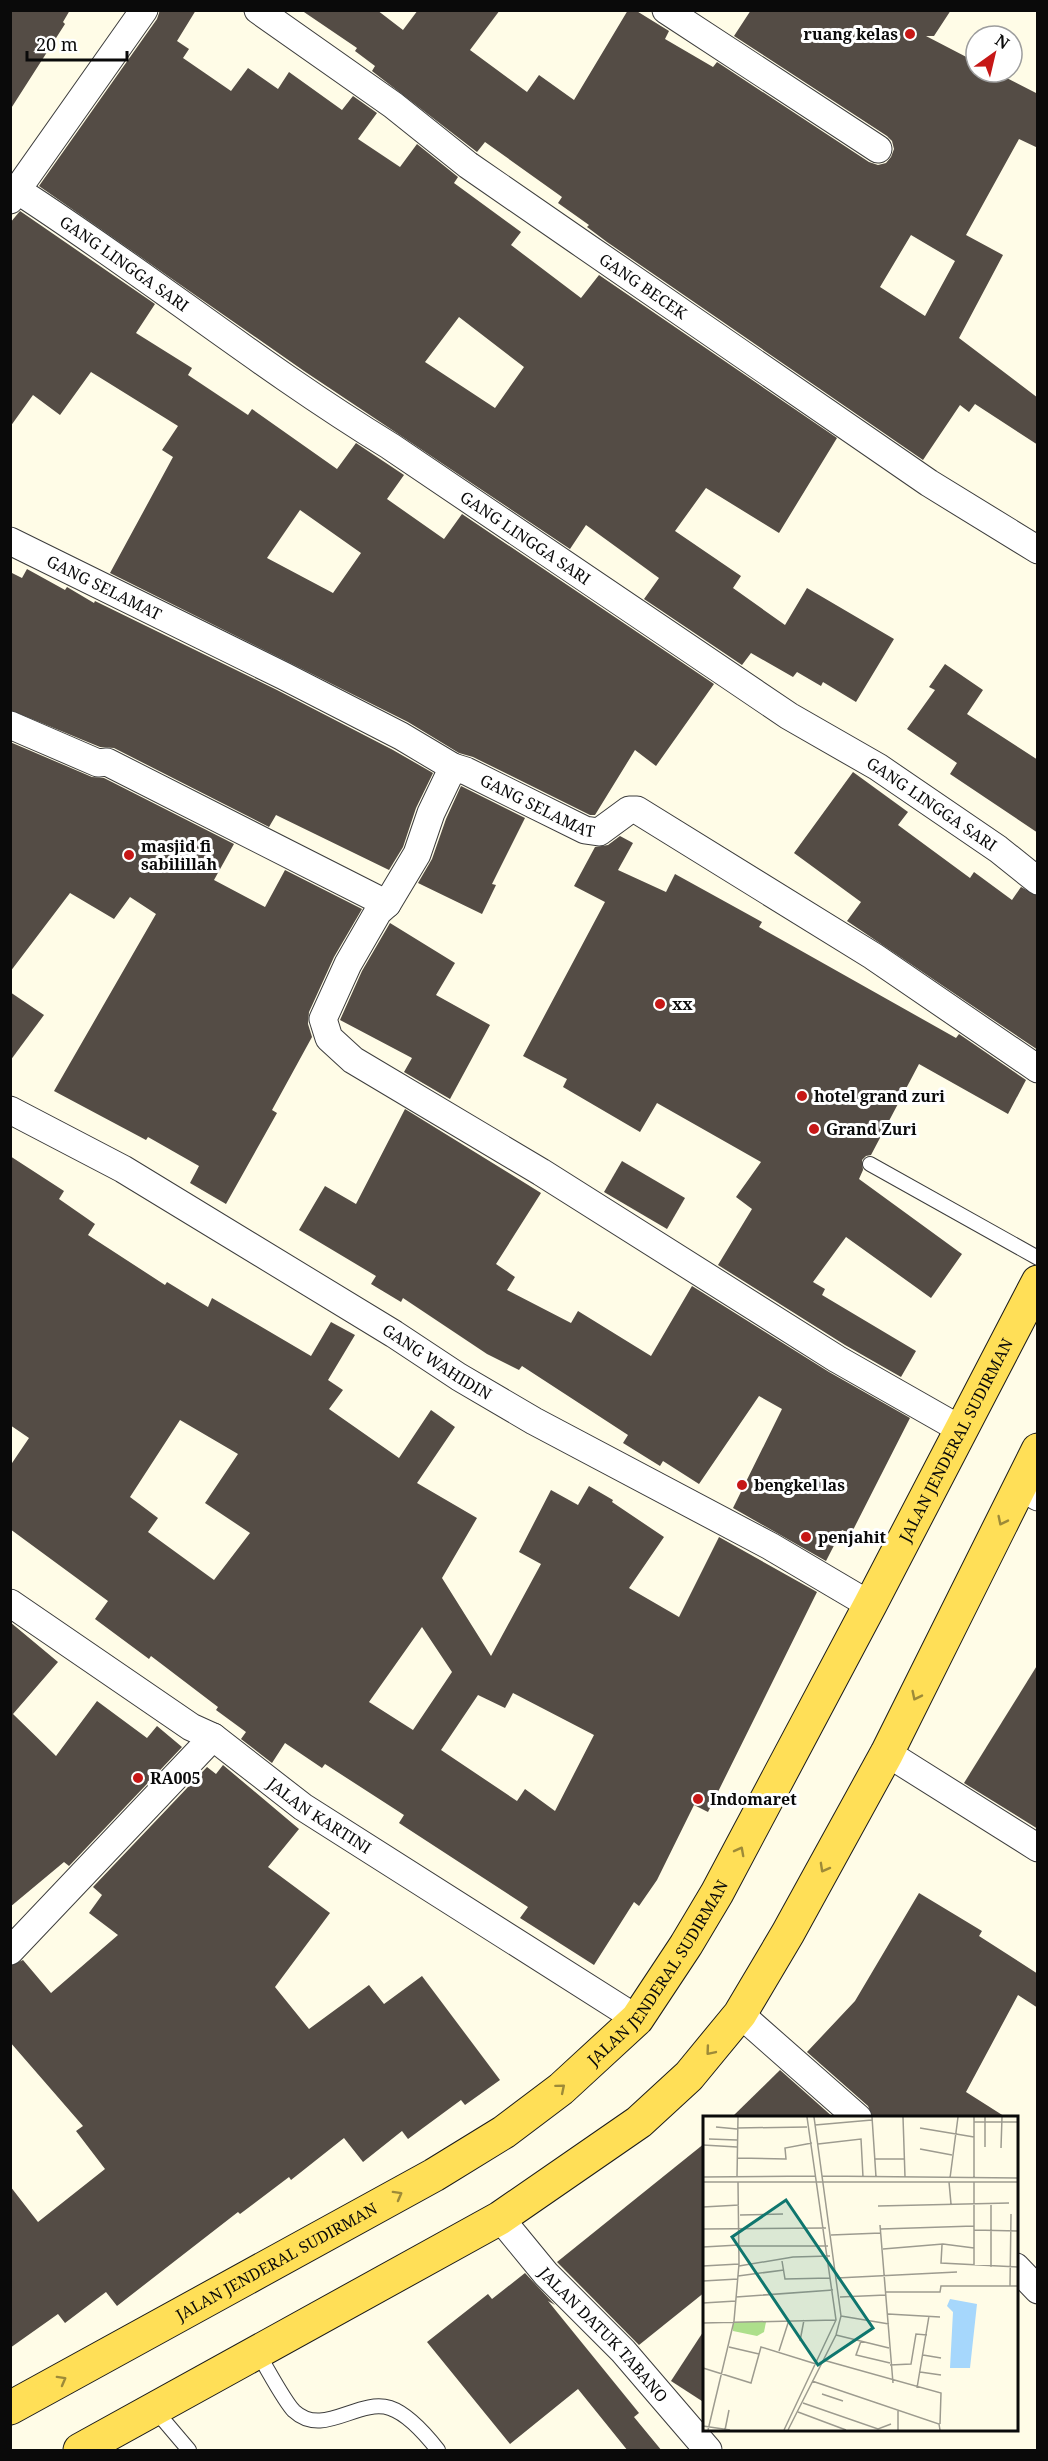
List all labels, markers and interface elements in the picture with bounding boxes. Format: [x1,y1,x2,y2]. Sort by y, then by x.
place label: ruang kelas [804,23,898,45]
scale bar [27,24,128,62]
north arrow [964,24,1024,84]
marker: ruang kelas [903,27,917,41]
text: N [991,29,1014,54]
text: 20 m [36,32,78,56]
street label: GANG LINGGA SARI [55,210,193,317]
street label: GANG BECEK [595,248,692,324]
street label: GANG LINGGA SARI [456,486,595,590]
street label: GANG SELAMAT [43,550,166,625]
street label: GANG LINGGA SARI [863,752,1001,856]
street label: GANG SELAMAT [476,769,597,842]
place label: masjid fi sabilillah [141,835,217,875]
marker: masjid fi sabilillah [122,848,136,862]
place label: xx [672,993,693,1015]
marker: xx [653,997,667,1011]
place label: hotel grand zuri [814,1085,945,1107]
marker: hotel grand zuri [795,1089,809,1103]
place label: Grand Zuri [826,1118,917,1140]
marker: Grand Zuri [807,1122,821,1136]
street label: GANG WAHIDIN [378,1319,496,1405]
street label: JALAN JENDERAL SUDIRMAN [893,1334,1018,1547]
place label: bengkel las [754,1474,845,1496]
marker: bengkel las [735,1478,749,1492]
one-way arrow [997,1515,1009,1526]
place label: penjahit [818,1526,887,1548]
marker: penjahit [799,1530,813,1544]
one-way arrow [911,1689,923,1700]
place label: RA005 [150,1767,201,1789]
marker: RA005 [131,1771,145,1785]
street label: JALAN KARTINI [262,1772,376,1859]
place label: Indomaret [710,1788,797,1810]
marker: Indomaret [691,1792,705,1806]
one-way arrow [732,1846,744,1857]
one-way arrow [820,1862,831,1872]
street label: JALAN JENDERAL SUDIRMAN [582,1876,733,2071]
one-way arrow [706,2044,717,2055]
one-way arrow [554,2085,565,2096]
inset map [703,2116,1018,2431]
one-way arrow [392,2191,403,2202]
street label: JALAN JENDERAL SUDIRMAN [171,2197,381,2326]
street label: JALAN DATUK TABANO [533,2262,673,2407]
one-way arrow [56,2376,66,2387]

